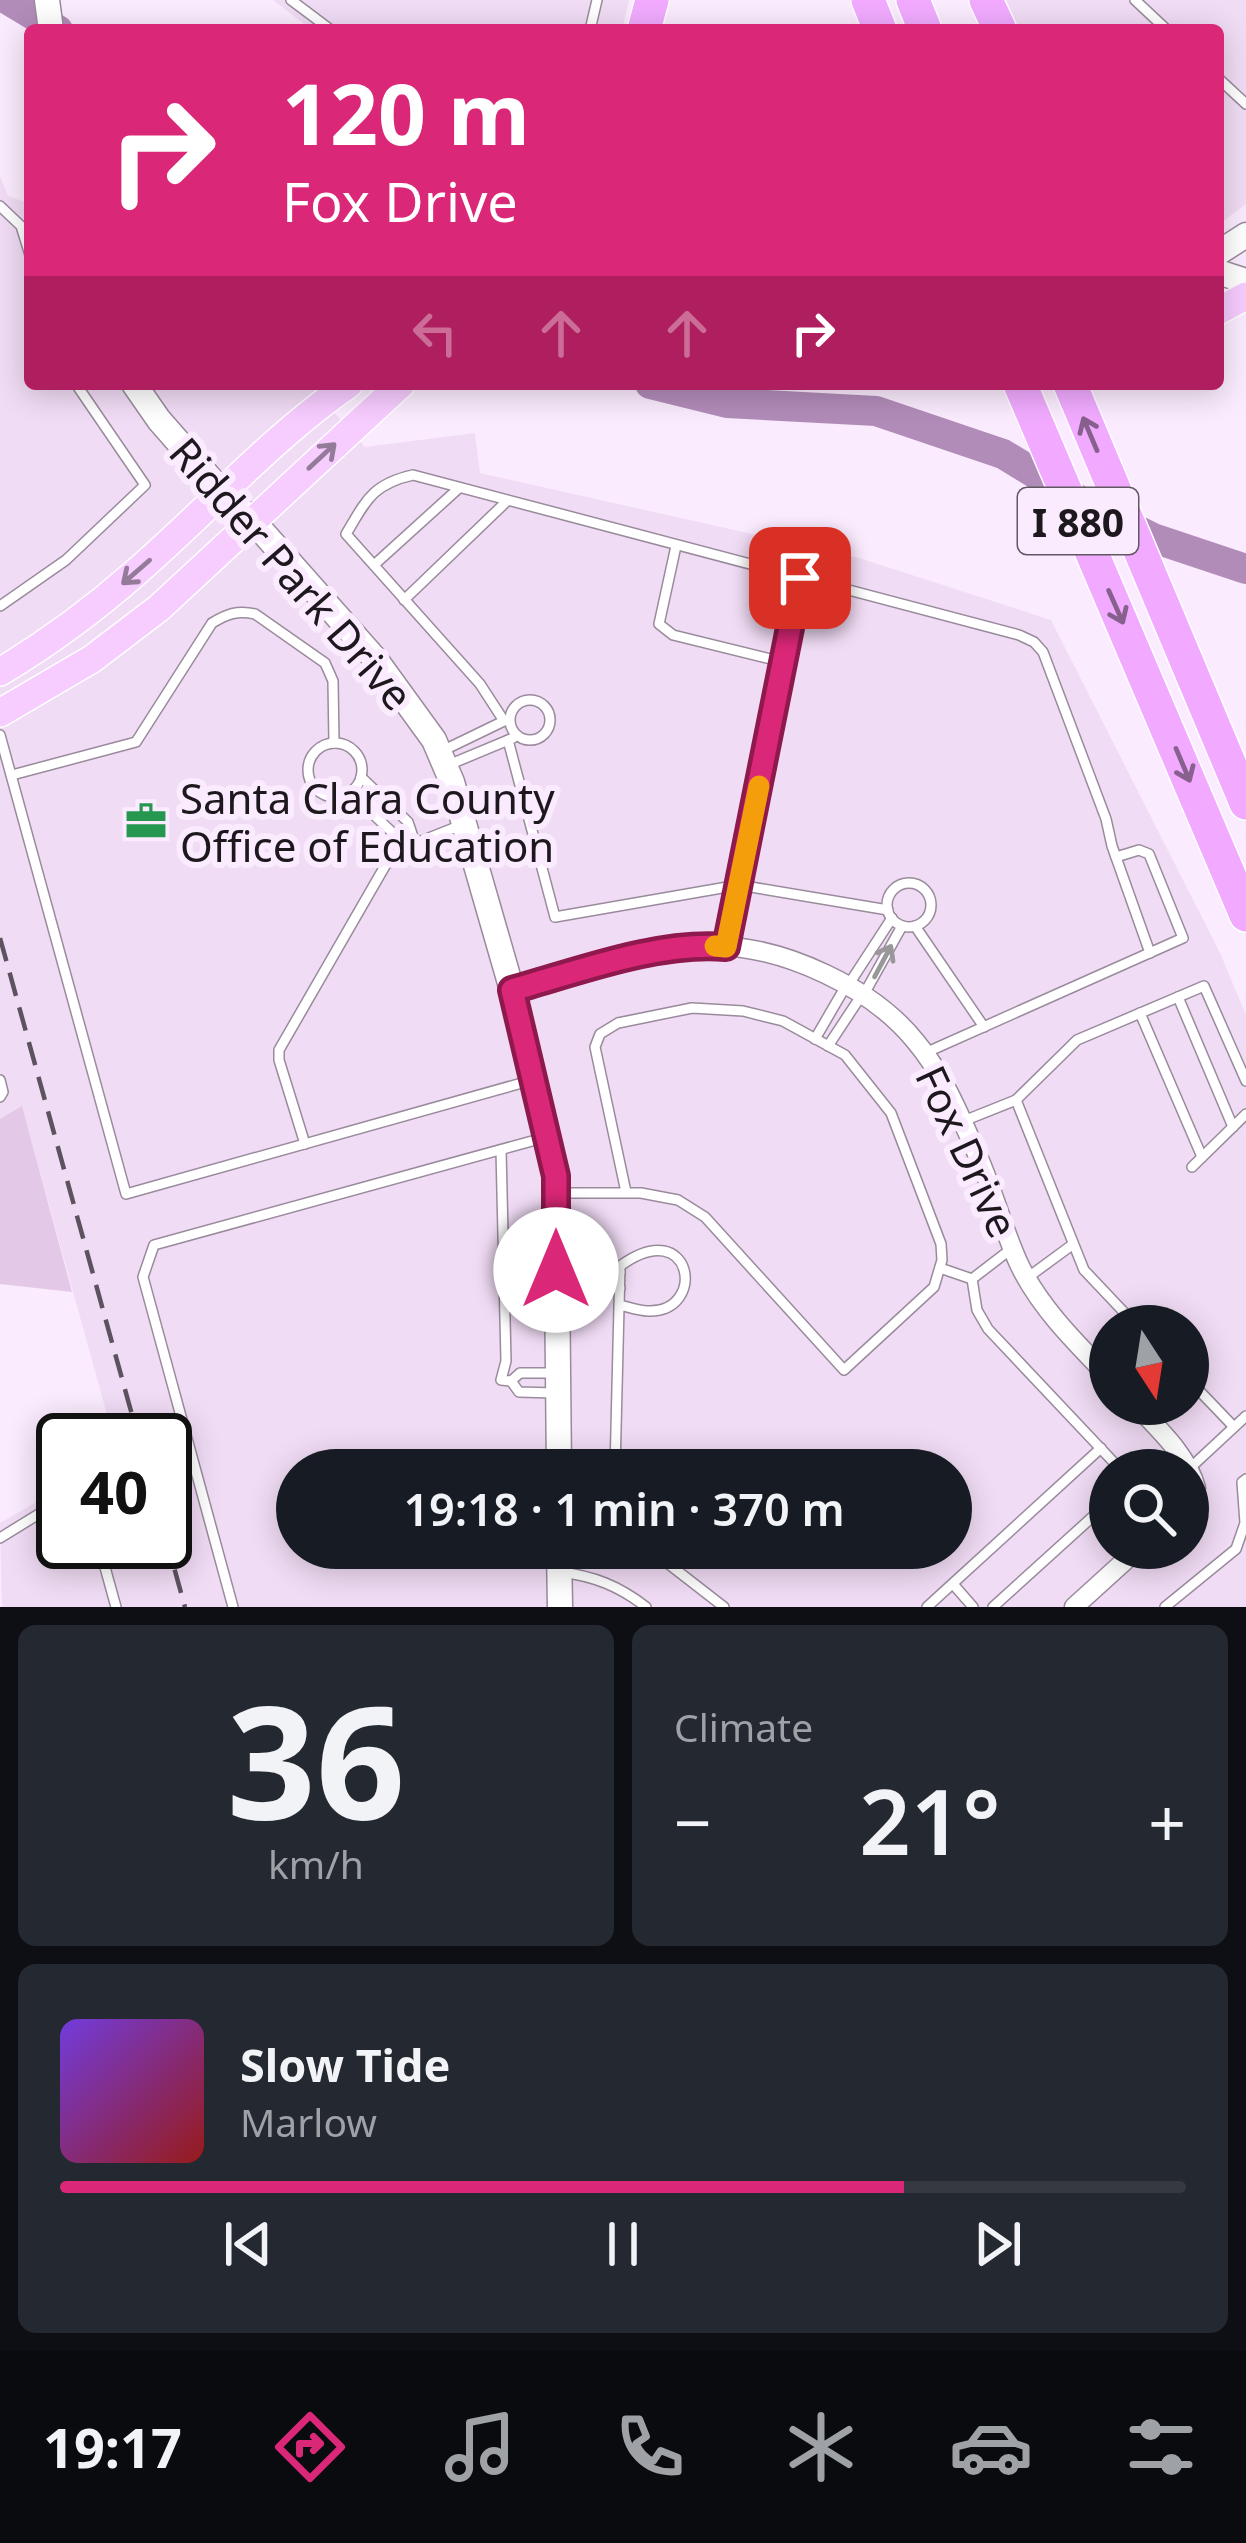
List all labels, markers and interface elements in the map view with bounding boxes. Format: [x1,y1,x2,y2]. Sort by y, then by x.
text: 120 m [282,55,530,170]
icon: right [84,72,240,228]
text: Fox Drive [282,164,518,238]
icon: left [402,300,468,366]
icon: ahead [528,300,594,366]
icon: ahead [654,300,720,366]
icon: right [780,300,846,366]
one-way arrow [1078,416,1099,453]
street label: Ridder Park Drive [158,424,426,722]
one-way arrow [306,443,336,470]
road number: I 880 [1018,488,1138,554]
pin [749,527,851,629]
icon: arrive [767,545,833,611]
one-way arrow [121,558,152,585]
one-way arrow [1106,588,1128,624]
one-way arrow [1174,745,1195,782]
place label: Santa Clara County Office of Education [180,769,555,874]
office icon: Santa Clara County Office of Education [123,798,169,844]
one-way arrow [872,944,895,979]
street label: Fox Drive [903,1056,1033,1246]
position arrow [493,1207,619,1333]
north arrow [1089,1305,1209,1425]
map controls [1089,1305,1209,1569]
speed limit sign: 40 [36,1413,192,1569]
button: search [1089,1449,1209,1569]
text: 19:18 · 1 min · 370 m [403,1478,845,1539]
text: 36 [227,1652,405,1865]
text: Climate [674,1700,813,1753]
text: 21° [859,1759,1001,1881]
text: − [674,1776,712,1866]
text: + [1148,1776,1186,1866]
text: km/h [268,1837,364,1890]
text: Slow Tide [240,2034,450,2095]
text: Marlow [240,2095,377,2148]
icon: previous [215,2211,281,2277]
icon: pause [590,2211,656,2277]
icon: next [965,2211,1031,2277]
icon: directions [268,2405,352,2489]
icon: music [438,2405,522,2489]
icon: phone [608,2405,692,2489]
icon: climate [779,2405,863,2489]
icon: car [949,2405,1033,2489]
icon: filters [1119,2405,1203,2489]
text: 19:17 [43,2410,182,2484]

